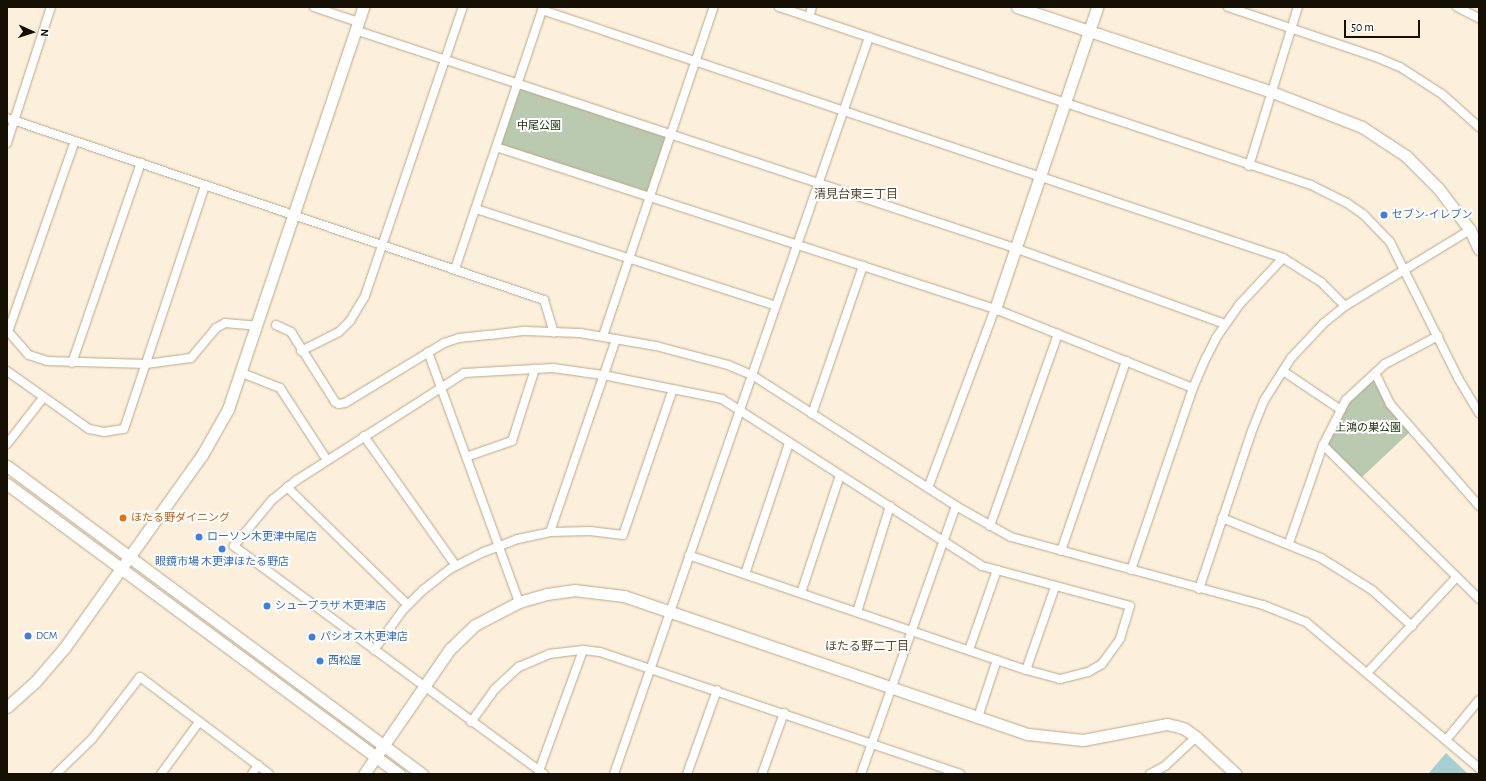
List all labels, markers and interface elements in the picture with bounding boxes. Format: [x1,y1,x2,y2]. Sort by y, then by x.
north arrow [12,12,52,52]
scale bar [1346,12,1422,38]
text: 50 m [1351,21,1374,33]
text: N [39,29,50,37]
park label: 中尾公園 [517,119,561,133]
district label: 清見台東三丁目 [814,188,898,202]
place label: セブン-イレブン [1392,208,1472,222]
marker: セブン-イレブン [1379,210,1389,220]
park label: 上鴻の巣公園 [1335,421,1401,435]
place label: ほたる野ダイニング [131,511,230,525]
marker: ほたる野ダイニング [118,513,128,523]
place label: ローソン木更津中尾店 [207,530,317,544]
marker: ローソン木更津中尾店 [194,532,204,542]
marker: 眼鏡市場 木更津ほたる野店 [217,544,227,554]
place label: 眼鏡市場 木更津ほたる野店 [155,555,289,569]
place label: シュープラザ 木更津店 [275,599,387,613]
marker: シュープラザ 木更津店 [262,601,272,611]
place label: DCM [36,629,58,643]
place label: パシオス木更津店 [320,630,408,644]
marker: DCM [23,631,33,641]
marker: パシオス木更津店 [307,632,317,642]
district label: ほたる野二丁目 [825,640,909,654]
place label: 西松屋 [328,654,361,668]
marker: 西松屋 [315,656,325,666]

